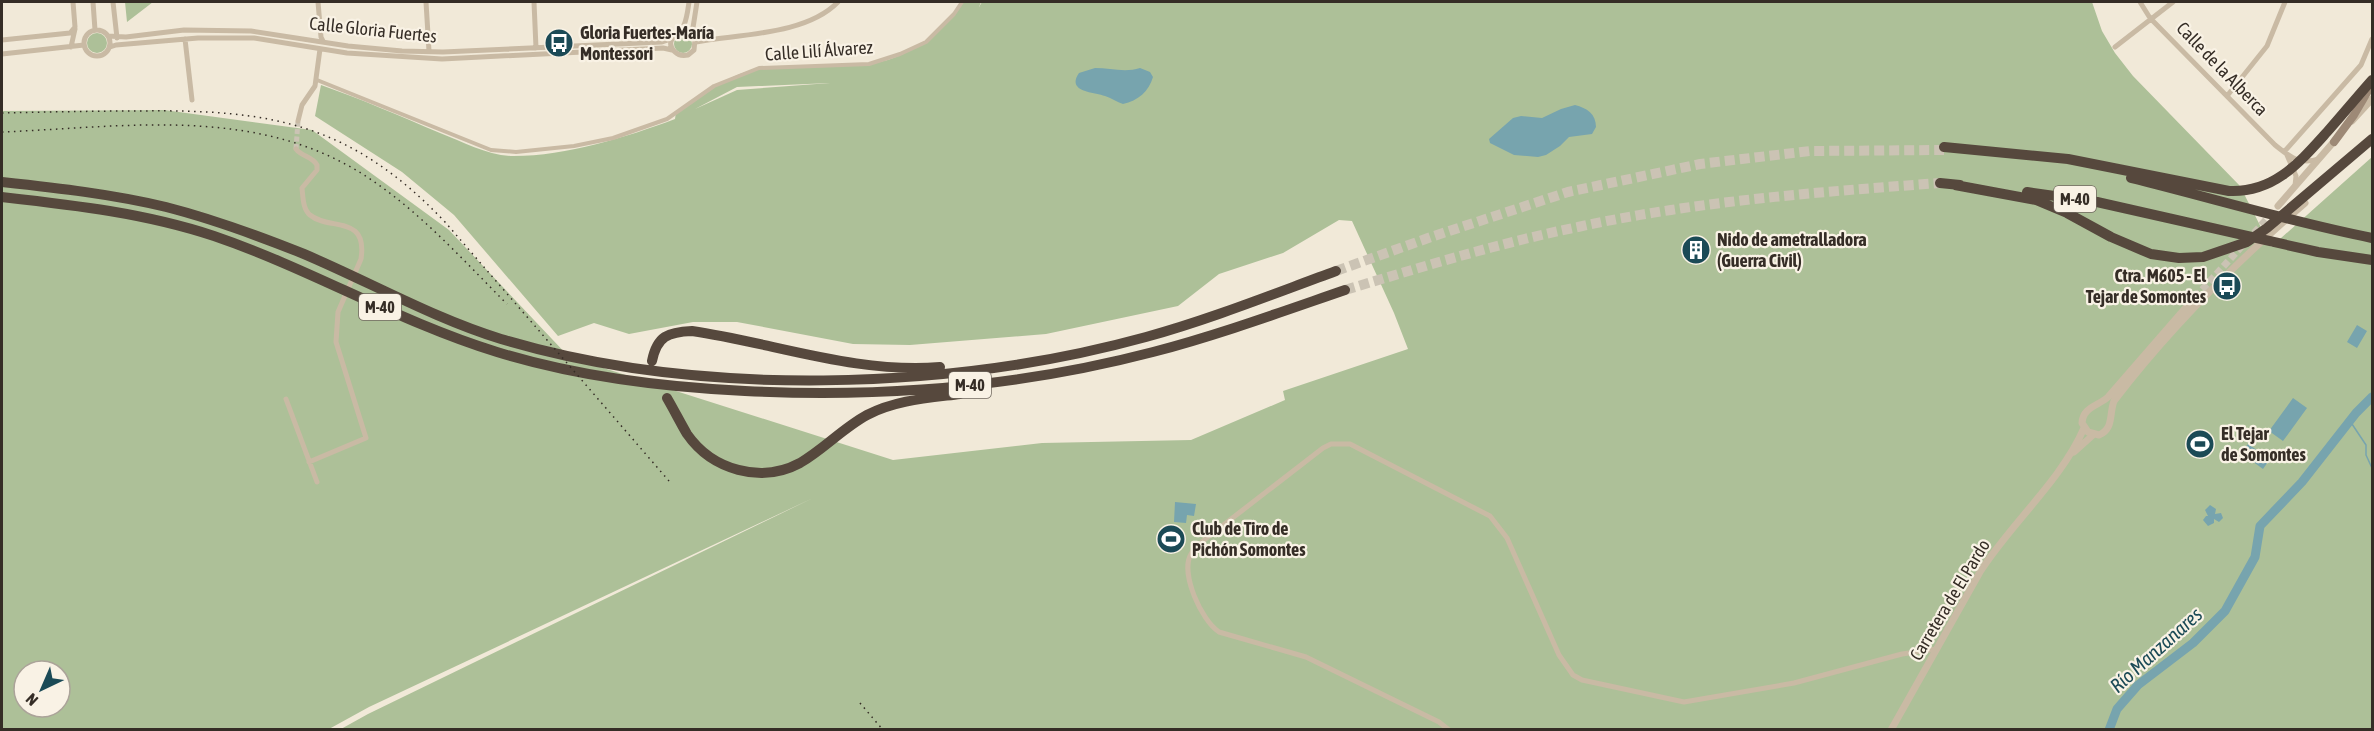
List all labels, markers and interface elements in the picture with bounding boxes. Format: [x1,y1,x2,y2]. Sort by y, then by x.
street label: Calle Gloria Fuertes [308,12,438,47]
street label: Calle de la Alberca [2172,18,2272,120]
place label: Gloria Fuertes-María Montessori [580,22,714,64]
bus stop icon: Gloria Fuertes-María Montessori [543,27,575,59]
street label: Calle Lilí Álvarez [764,36,874,65]
road number: M-40 [2054,186,2096,212]
place label: Nido de ametralladora (Guerra Civil) [1717,229,1867,271]
building icon: Nido de ametralladora (Guerra Civil) [1680,234,1712,266]
place label: Ctra. M605 - El Tejar de Somontes [2086,265,2207,307]
bus stop icon: Ctra. M605 - El Tejar de Somontes [2211,270,2243,302]
road number: M-40 [359,294,401,320]
road number: M-40 [949,372,991,398]
place label: El Tejar de Somontes [2221,423,2307,465]
sports icon: El Tejar de Somontes [2184,428,2216,460]
place label: Club de Tiro de Pichón Somontes [1192,518,1306,560]
sports icon: Club de Tiro de Pichón Somontes [1155,523,1187,555]
street label: Carretera de El Pardo [1905,535,1994,664]
water label: Río Manzanares [2105,602,2206,697]
north arrow [12,659,72,719]
text: N [22,690,41,710]

